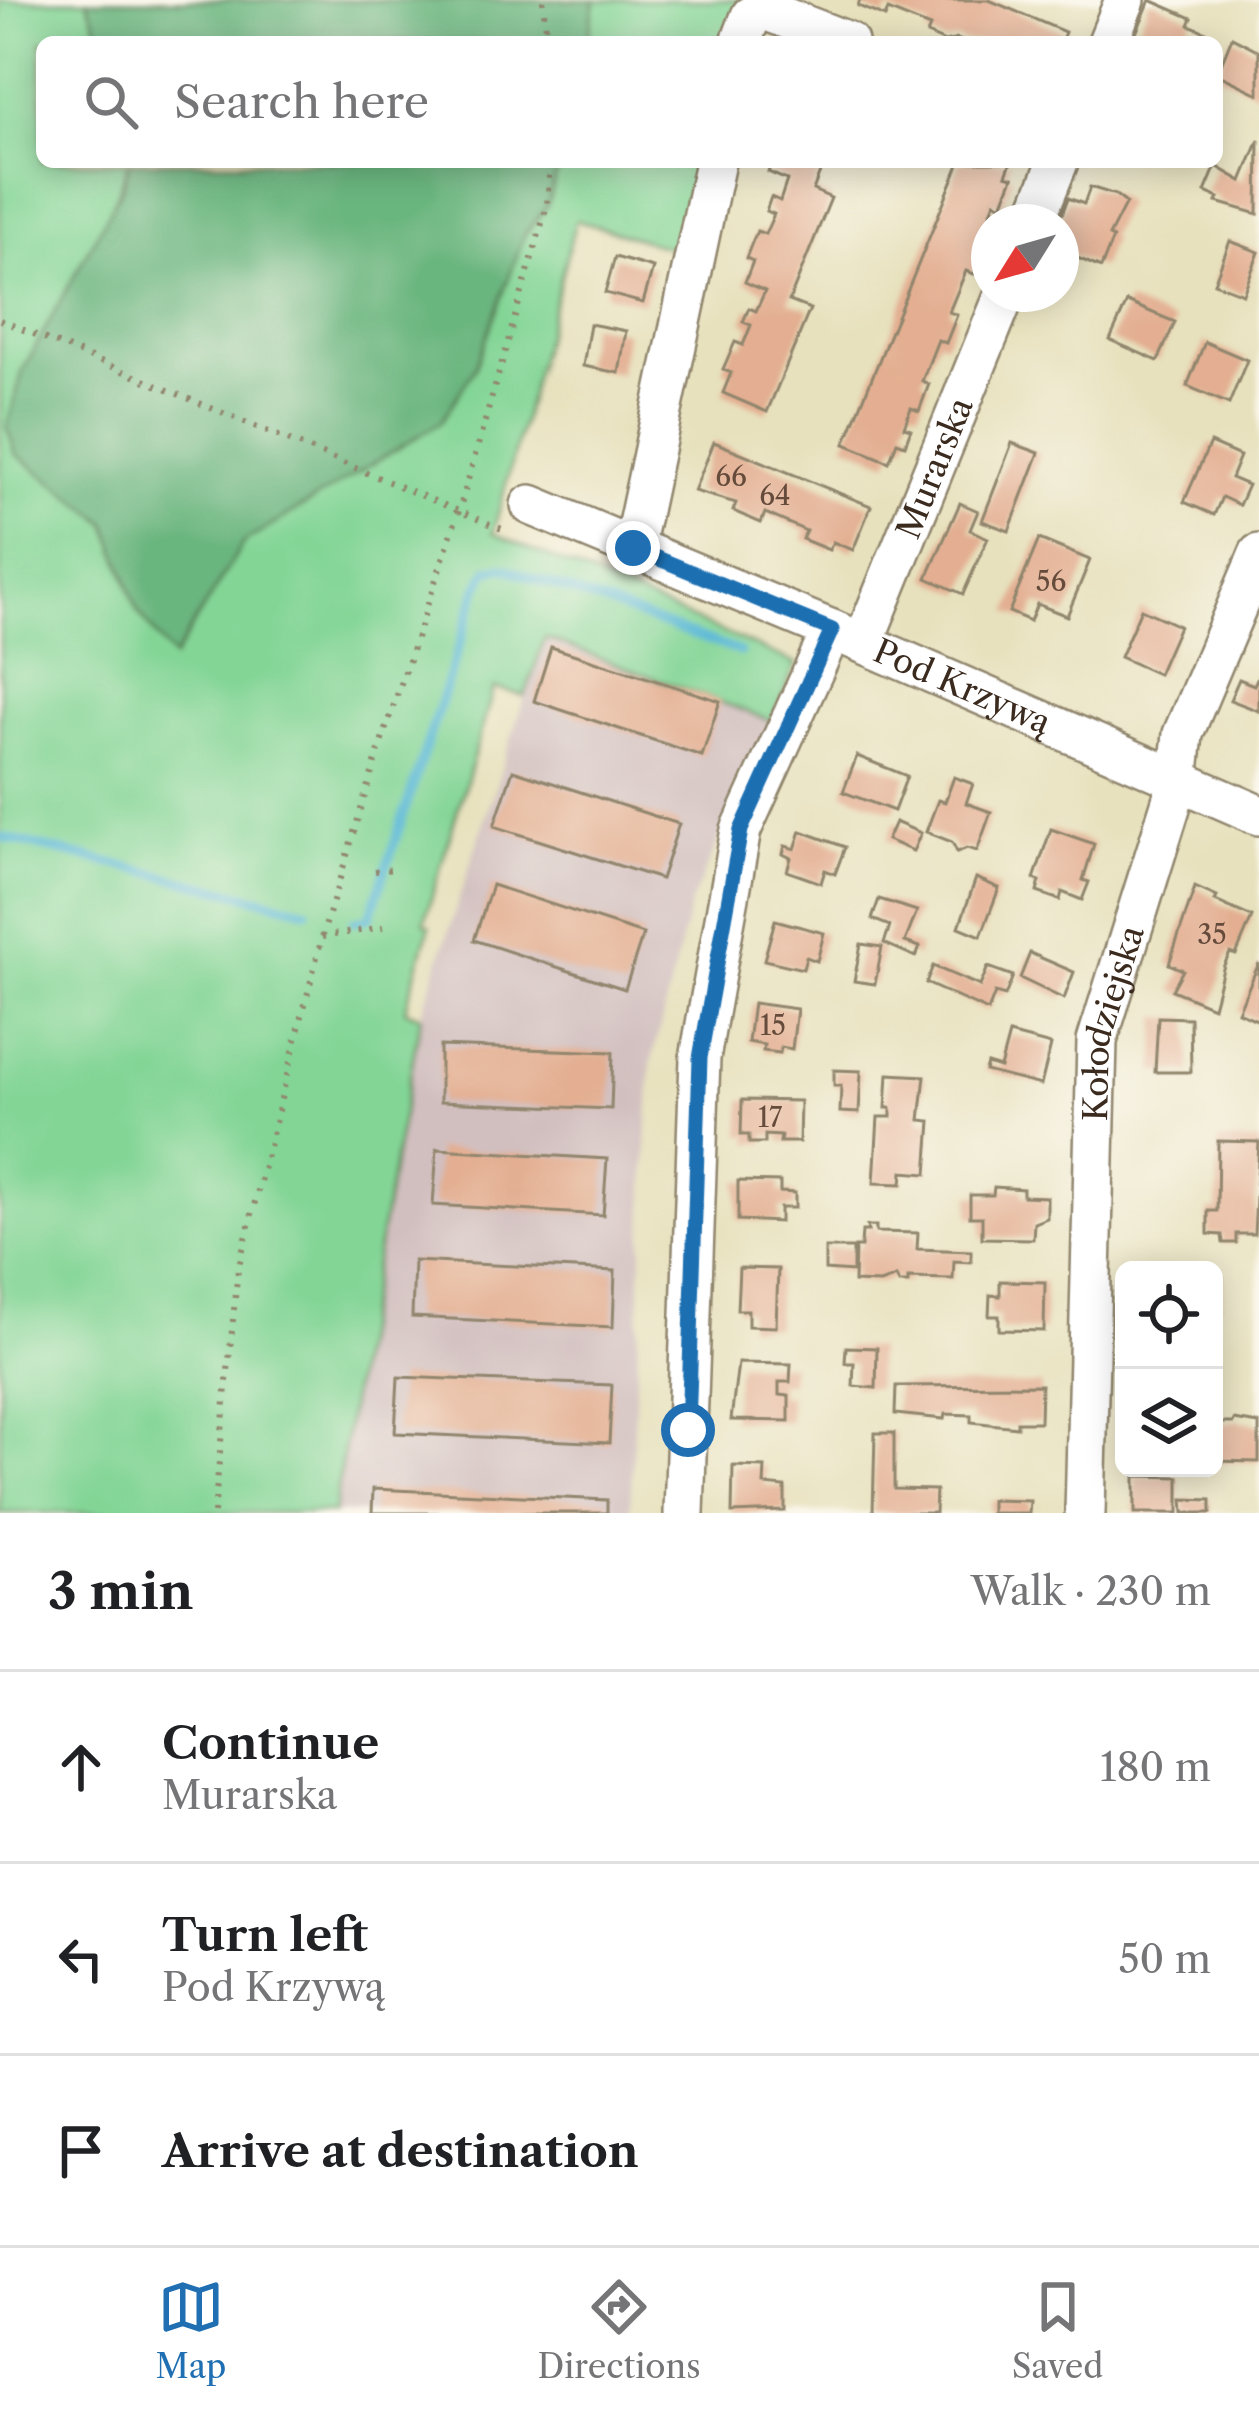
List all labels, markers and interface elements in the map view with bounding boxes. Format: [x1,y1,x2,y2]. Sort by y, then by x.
search box [36,36,1223,168]
icon: search [78,69,144,135]
text: Search here [174,74,429,130]
north arrow [971,204,1079,312]
street label: Murarska [888,391,982,545]
house number: 66 [715,460,747,493]
house number: 64 [759,479,791,512]
route end [606,521,660,575]
house number: 56 [1036,565,1066,598]
street label: Pod Krzywą [867,630,1058,743]
house number: 35 [1197,918,1227,951]
street label: Kołodziejska [1075,920,1153,1122]
house number: 15 [760,1009,786,1042]
house number: 17 [758,1101,783,1134]
map controls [1115,1261,1223,1477]
button: locate [1115,1261,1223,1369]
button: layers [1115,1369,1223,1477]
route start [661,1403,715,1457]
text: 3 min [48,1560,194,1622]
text: Walk · 230 m [971,1567,1211,1615]
text: Continue [162,1715,379,1771]
icon: ahead [48,1734,114,1800]
text: 180 m [1100,1743,1211,1791]
text: Murarska [162,1771,337,1819]
text: Turn left [162,1907,368,1963]
icon: left [48,1926,114,1992]
text: 50 m [1118,1935,1211,1983]
text: Pod Krzywą [162,1963,385,2011]
icon: arrive [48,2118,114,2184]
text: Arrive at destination [162,2123,639,2179]
tab: Map [156,2274,226,2387]
tab: Directions [538,2274,701,2387]
tab: Saved [1012,2274,1103,2387]

